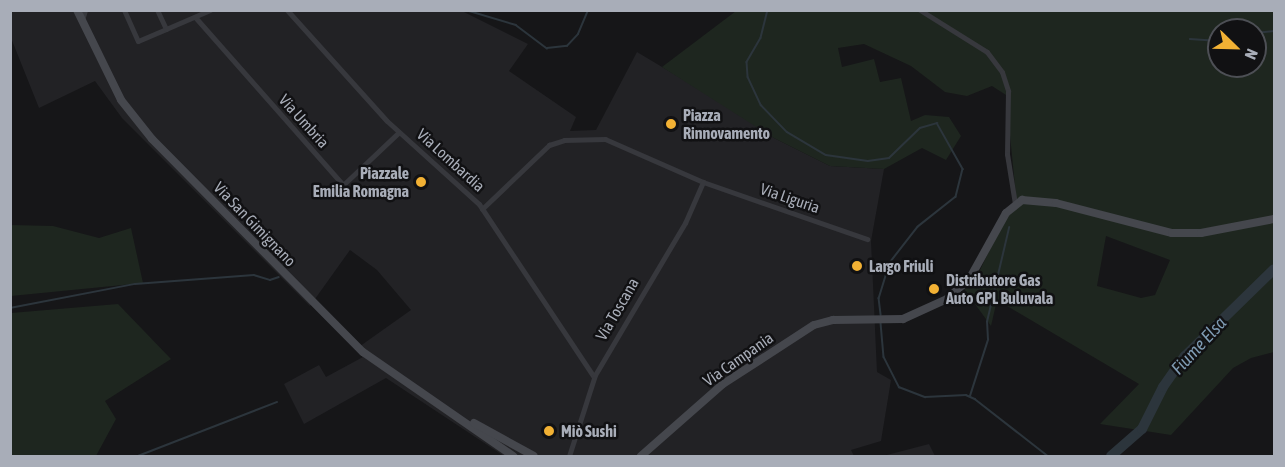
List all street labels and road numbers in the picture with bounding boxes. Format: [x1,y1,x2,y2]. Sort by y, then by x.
street label: Via Umbria [275,90,333,152]
street label: Via Lombardia [413,124,489,196]
street label: Via San Gimignano [210,178,300,270]
street label: Via Liguria [758,179,822,217]
street label: Via Toscana [591,274,643,344]
street label: Via Campania [699,328,777,390]

